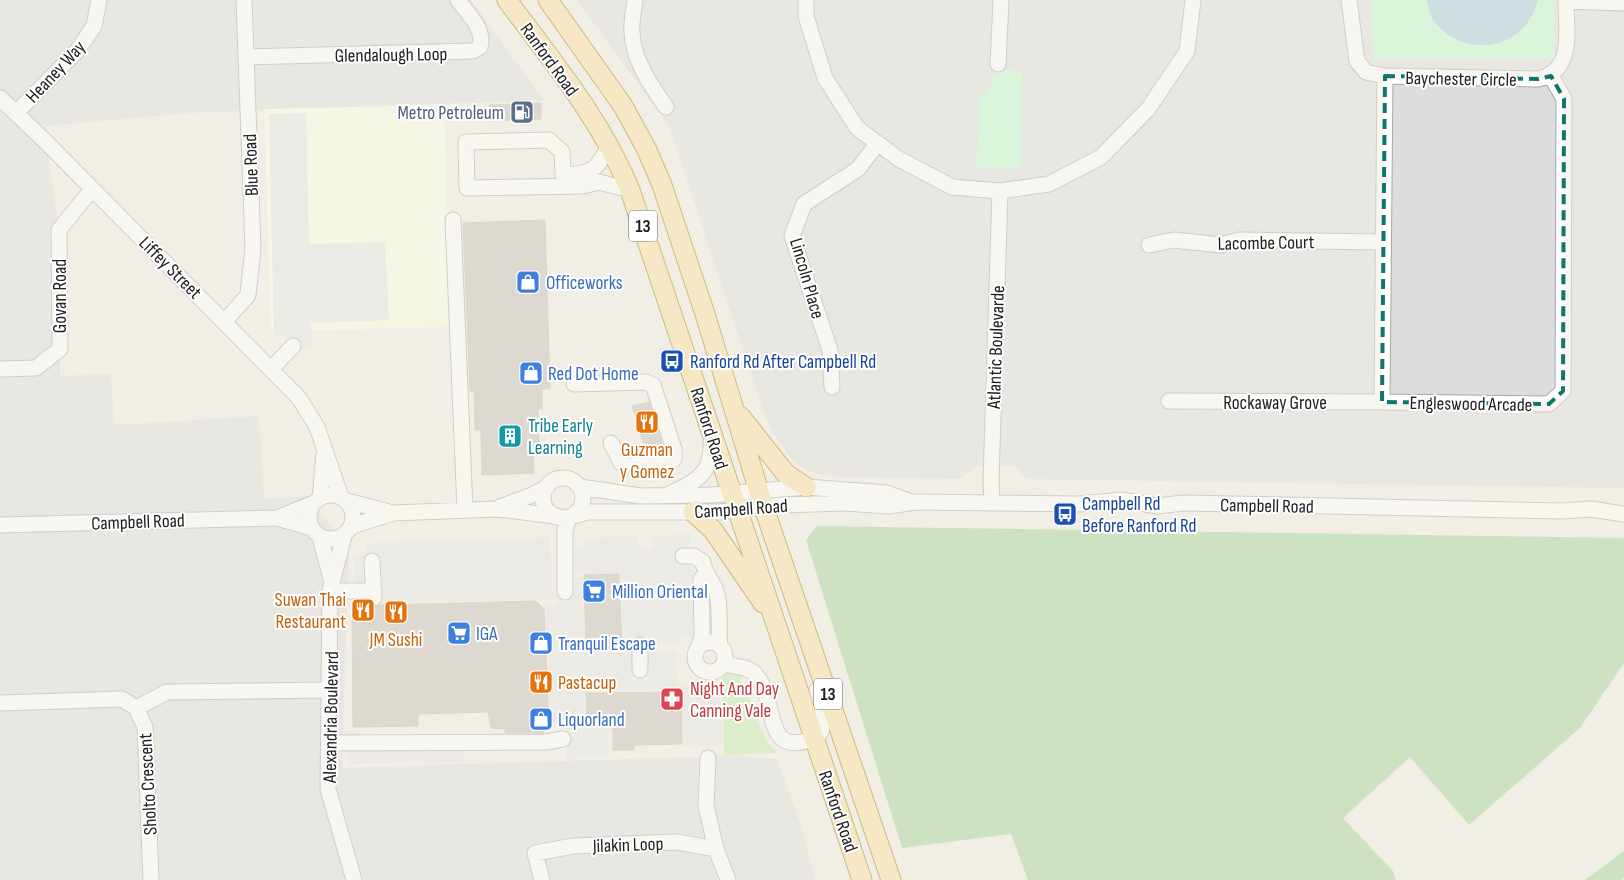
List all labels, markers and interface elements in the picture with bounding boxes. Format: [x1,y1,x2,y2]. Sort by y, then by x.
street label: Ranford Road [515,19,583,101]
street label: Heaney Way [21,36,91,108]
street label: Glendalough Loop [335,43,448,68]
street label: Baychester Circle [1405,67,1517,92]
fuel station icon: Metro Petroleum [509,99,535,125]
place label: Metro Petroleum [398,102,504,125]
street label: Blue Road [239,133,264,196]
road number: 13 [629,210,657,242]
street label: Lacombe Court [1217,231,1315,256]
street label: Liffey Street [134,232,206,304]
street label: Lincoln Place [784,235,829,321]
street label: Govan Road [49,259,72,333]
shop icon: Officeworks [515,269,541,295]
place label: Officeworks [546,272,623,295]
street label: Atlantic Boulevarde [983,285,1010,410]
bus stop icon: Ranford Rd After Campbell Rd [659,348,685,374]
place label: Ranford Rd After Campbell Rd [690,351,876,374]
shop icon: Red Dot Home [518,360,544,386]
place label: Red Dot Home [548,363,639,386]
street label: Ranford Road [685,385,733,472]
street label: Rockaway Grove [1223,392,1327,415]
street label: Engleswood Arcade [1409,392,1533,417]
restaurant icon: Guzman y Gomez [634,409,660,435]
place label: Tribe Early Learning [528,415,594,460]
building icon: Tribe Early Learning [497,423,523,449]
place label: Guzman y Gomez [620,439,674,484]
place label: Campbell Rd Before Ranford Rd [1082,493,1196,538]
street label: Campbell Road [1220,494,1314,519]
street label: Campbell Road [694,495,789,524]
bus stop icon: Campbell Rd Before Ranford Rd [1052,501,1078,527]
street label: Campbell Road [91,509,185,536]
supermarket icon: Million Oriental [581,578,607,604]
place label: Million Oriental [612,581,708,604]
place label: Suwan Thai Restaurant [275,589,346,634]
restaurant icon: Suwan Thai Restaurant [350,597,376,623]
restaurant icon: JM Sushi [383,599,409,625]
supermarket icon: IGA [446,620,472,646]
place label: IGA [476,623,498,646]
place label: JM Sushi [369,629,422,652]
shop icon: Tranquil Escape [528,630,554,656]
place label: Tranquil Escape [558,633,656,656]
street label: Alexandria Boulevard [319,651,344,784]
restaurant icon: Pastacup [528,669,554,695]
place label: Pastacup [558,672,616,695]
place label: Night And Day Canning Vale [690,678,780,723]
road number: 13 [814,679,842,710]
pharmacy icon: Night And Day Canning Vale [659,686,685,712]
shop icon: Liquorland [528,706,554,732]
place label: Liquorland [558,709,625,732]
street label: Sholto Crescent [134,732,163,836]
street label: Ranford Road [813,768,862,855]
street label: Jilakin Loop [591,833,664,858]

